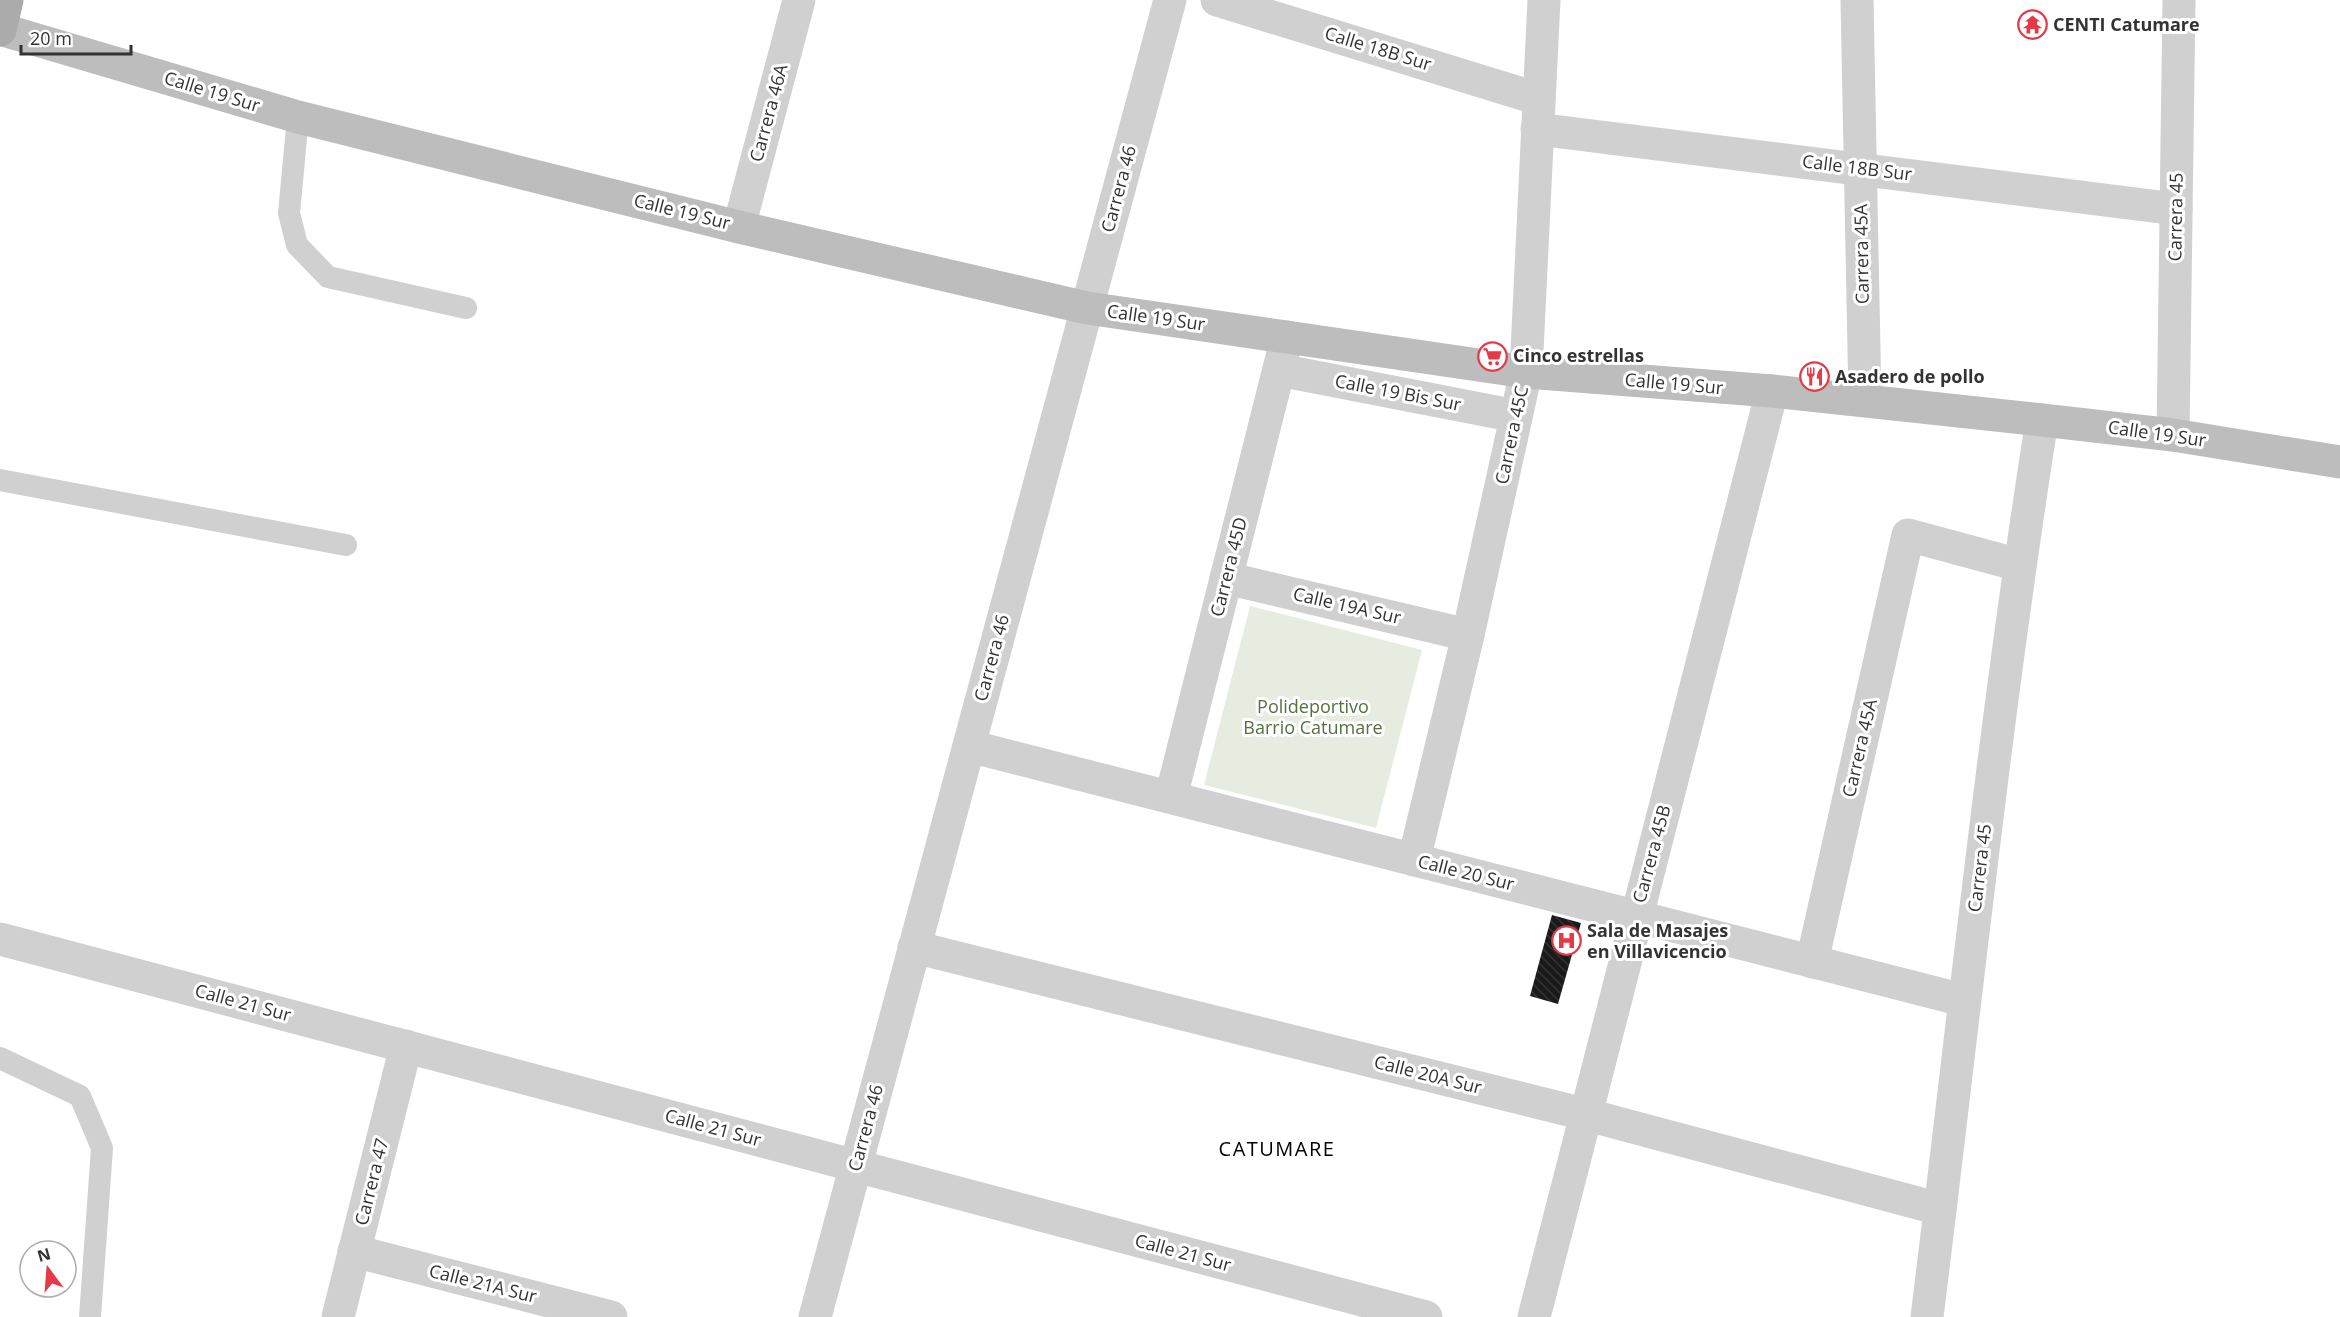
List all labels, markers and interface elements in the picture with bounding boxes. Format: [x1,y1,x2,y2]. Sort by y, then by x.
temple icon: CENTI Catumare [2016,9,2048,41]
place label: CENTI Catumare [2053,12,2200,36]
scale bar [21,18,130,56]
street label: Calle 18B Sur [1322,20,1435,76]
text: 20 m [30,26,72,50]
street label: Carrera 46A [743,61,793,164]
street label: Calle 19 Sur [162,65,264,117]
street label: Carrera 46 [1095,143,1141,235]
street label: Calle 18B Sur [1801,148,1914,186]
street label: Carrera 45 [2162,172,2188,262]
street label: Calle 19 Sur [631,187,734,235]
street label: Carrera 45A [1848,203,1874,304]
street label: Calle 19 Sur [1106,298,1207,336]
supermarket icon: Cinco estrellas [1476,340,1508,372]
place label: Cinco estrellas [1513,343,1644,367]
restaurant icon: Asadero de pollo [1798,361,1830,393]
place label: Asadero de pollo [1835,364,1985,388]
street label: Calle 19 Sur [1624,367,1725,399]
street label: Calle 19 Bis Sur [1333,368,1464,416]
street label: Carrera 45C [1489,383,1533,486]
street label: Calle 19 Sur [2107,414,2208,452]
street label: Carrera 45D [1204,514,1252,619]
street label: Calle 19A Sur [1291,581,1404,629]
street label: Carrera 46 [968,612,1014,704]
park label: Polideportivo Barrio Catumare [1243,694,1383,739]
street label: Carrera 45A [1836,696,1882,799]
street label: Carrera 45B [1626,802,1676,905]
street label: Carrera 45 [1962,822,1996,913]
street label: Calle 20 Sur [1415,848,1518,896]
place label: Sala de Masajes en Villavicencio [1587,918,1728,963]
hospital icon: Sala de Masajes en Villavicencio [1550,925,1582,957]
street label: Calle 21 Sur [192,978,295,1027]
street label: Calle 20A Sur [1372,1049,1485,1099]
street label: Carrera 46 [842,1082,888,1174]
street label: Calle 21 Sur [662,1103,765,1152]
district label: CATUMARE [1219,1135,1335,1162]
street label: Carrera 47 [349,1136,393,1228]
street label: Calle 21 Sur [1132,1228,1235,1277]
north arrow [18,1239,78,1299]
text: N [35,1242,53,1267]
street label: Calle 21A Sur [427,1258,540,1308]

